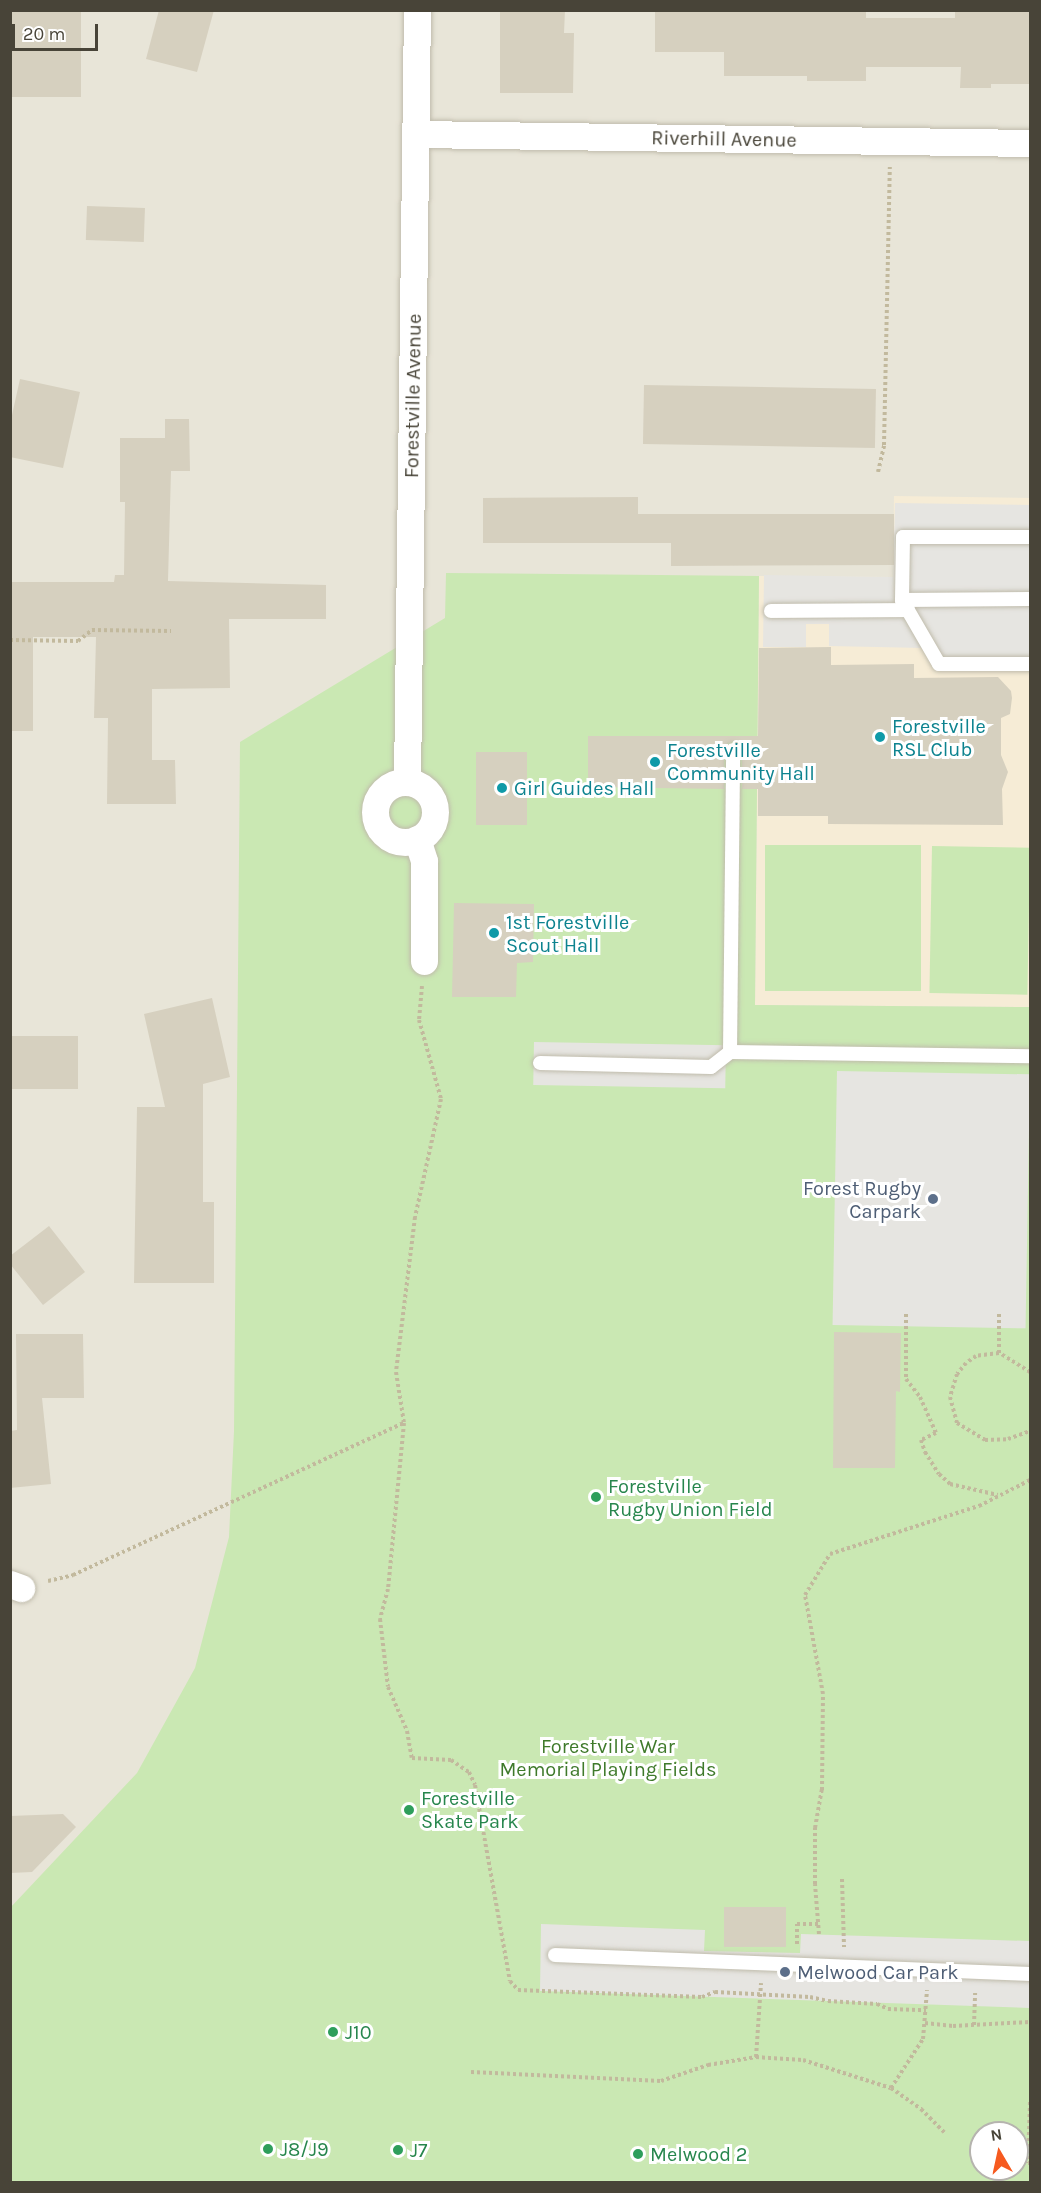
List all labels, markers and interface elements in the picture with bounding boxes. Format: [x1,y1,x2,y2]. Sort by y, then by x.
scale bar [15,12,100,50]
text: 20 m [23,23,65,45]
street label: Riverhill Avenue [651,126,797,152]
street label: Forestville Avenue [400,314,426,478]
place label: Forestville RSL Club [892,714,986,761]
marker: Forestville RSL Club [873,730,887,744]
place label: Forestville Community Hall [667,738,815,785]
marker: Forestville Community Hall [648,755,662,769]
place label: Girl Guides Hall [514,776,654,800]
marker: Girl Guides Hall [495,781,509,795]
place label: 1st Forestville Scout Hall [506,910,629,957]
marker: 1st Forestville Scout Hall [487,926,501,940]
place label: Forest Rugby Carpark [803,1176,921,1223]
marker: Forest Rugby Carpark [926,1192,940,1206]
place label: Forestville Rugby Union Field [608,1474,773,1521]
marker: Forestville Rugby Union Field [589,1490,603,1504]
park label: Forestville War Memorial Playing Fields [499,1735,717,1782]
place label: Forestville Skate Park [421,1786,518,1833]
marker: Forestville Skate Park [402,1803,416,1817]
place label: Melwood Car Park [797,1960,959,1984]
marker: Melwood Car Park [778,1965,792,1979]
place label: J10 [345,2020,372,2044]
marker: J10 [326,2025,340,2039]
north arrow [969,2121,1029,2181]
text: N [989,2124,1004,2145]
place label: J8/J9 [280,2137,329,2161]
place label: J7 [410,2138,427,2162]
marker: J8/J9 [261,2142,275,2156]
place label: Melwood 2 [650,2142,747,2166]
marker: J7 [391,2143,405,2157]
marker: Melwood 2 [631,2147,645,2161]

